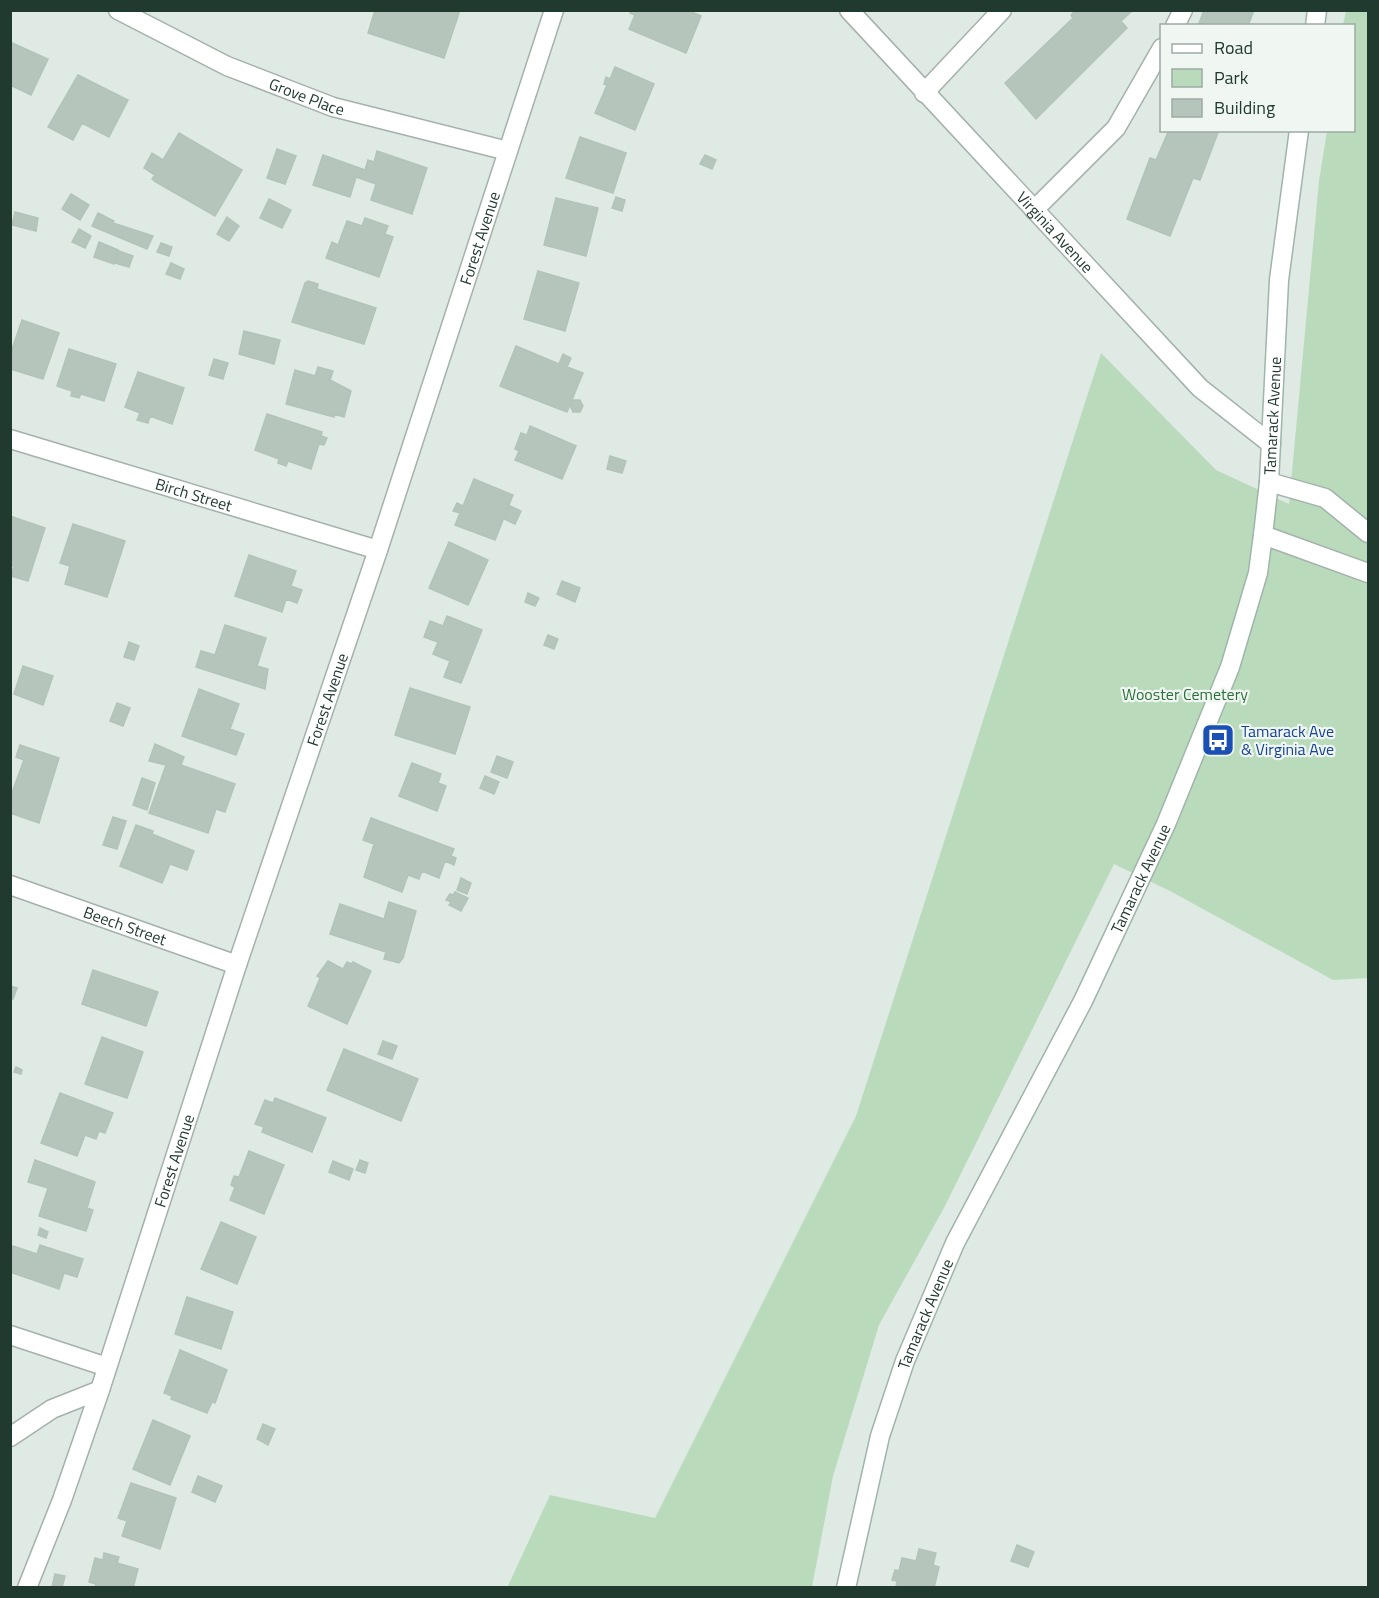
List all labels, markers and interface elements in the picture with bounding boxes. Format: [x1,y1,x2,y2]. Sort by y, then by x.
legend [1160,24,1355,132]
text: Road [1214,34,1253,61]
text: Park [1214,64,1249,91]
street label: Grove Place [266,71,347,121]
text: Building [1214,94,1275,121]
street label: Virginia Avenue [1011,186,1099,278]
street label: Forest Avenue [453,188,506,288]
street label: Tamarack Avenue [1257,356,1287,475]
street label: Birch Street [152,472,236,517]
street label: Forest Avenue [300,650,354,749]
park label: Wooster Cemetery [1122,682,1248,706]
place label: Tamarack Ave & Virginia Ave [1241,719,1334,761]
bus stop icon: Tamarack Ave & Virginia Ave [1200,722,1236,758]
street label: Tamarack Avenue [1104,820,1176,937]
street label: Beech Street [80,900,170,951]
street label: Forest Avenue [148,1111,200,1210]
street label: Tamarack Avenue [891,1255,959,1372]

